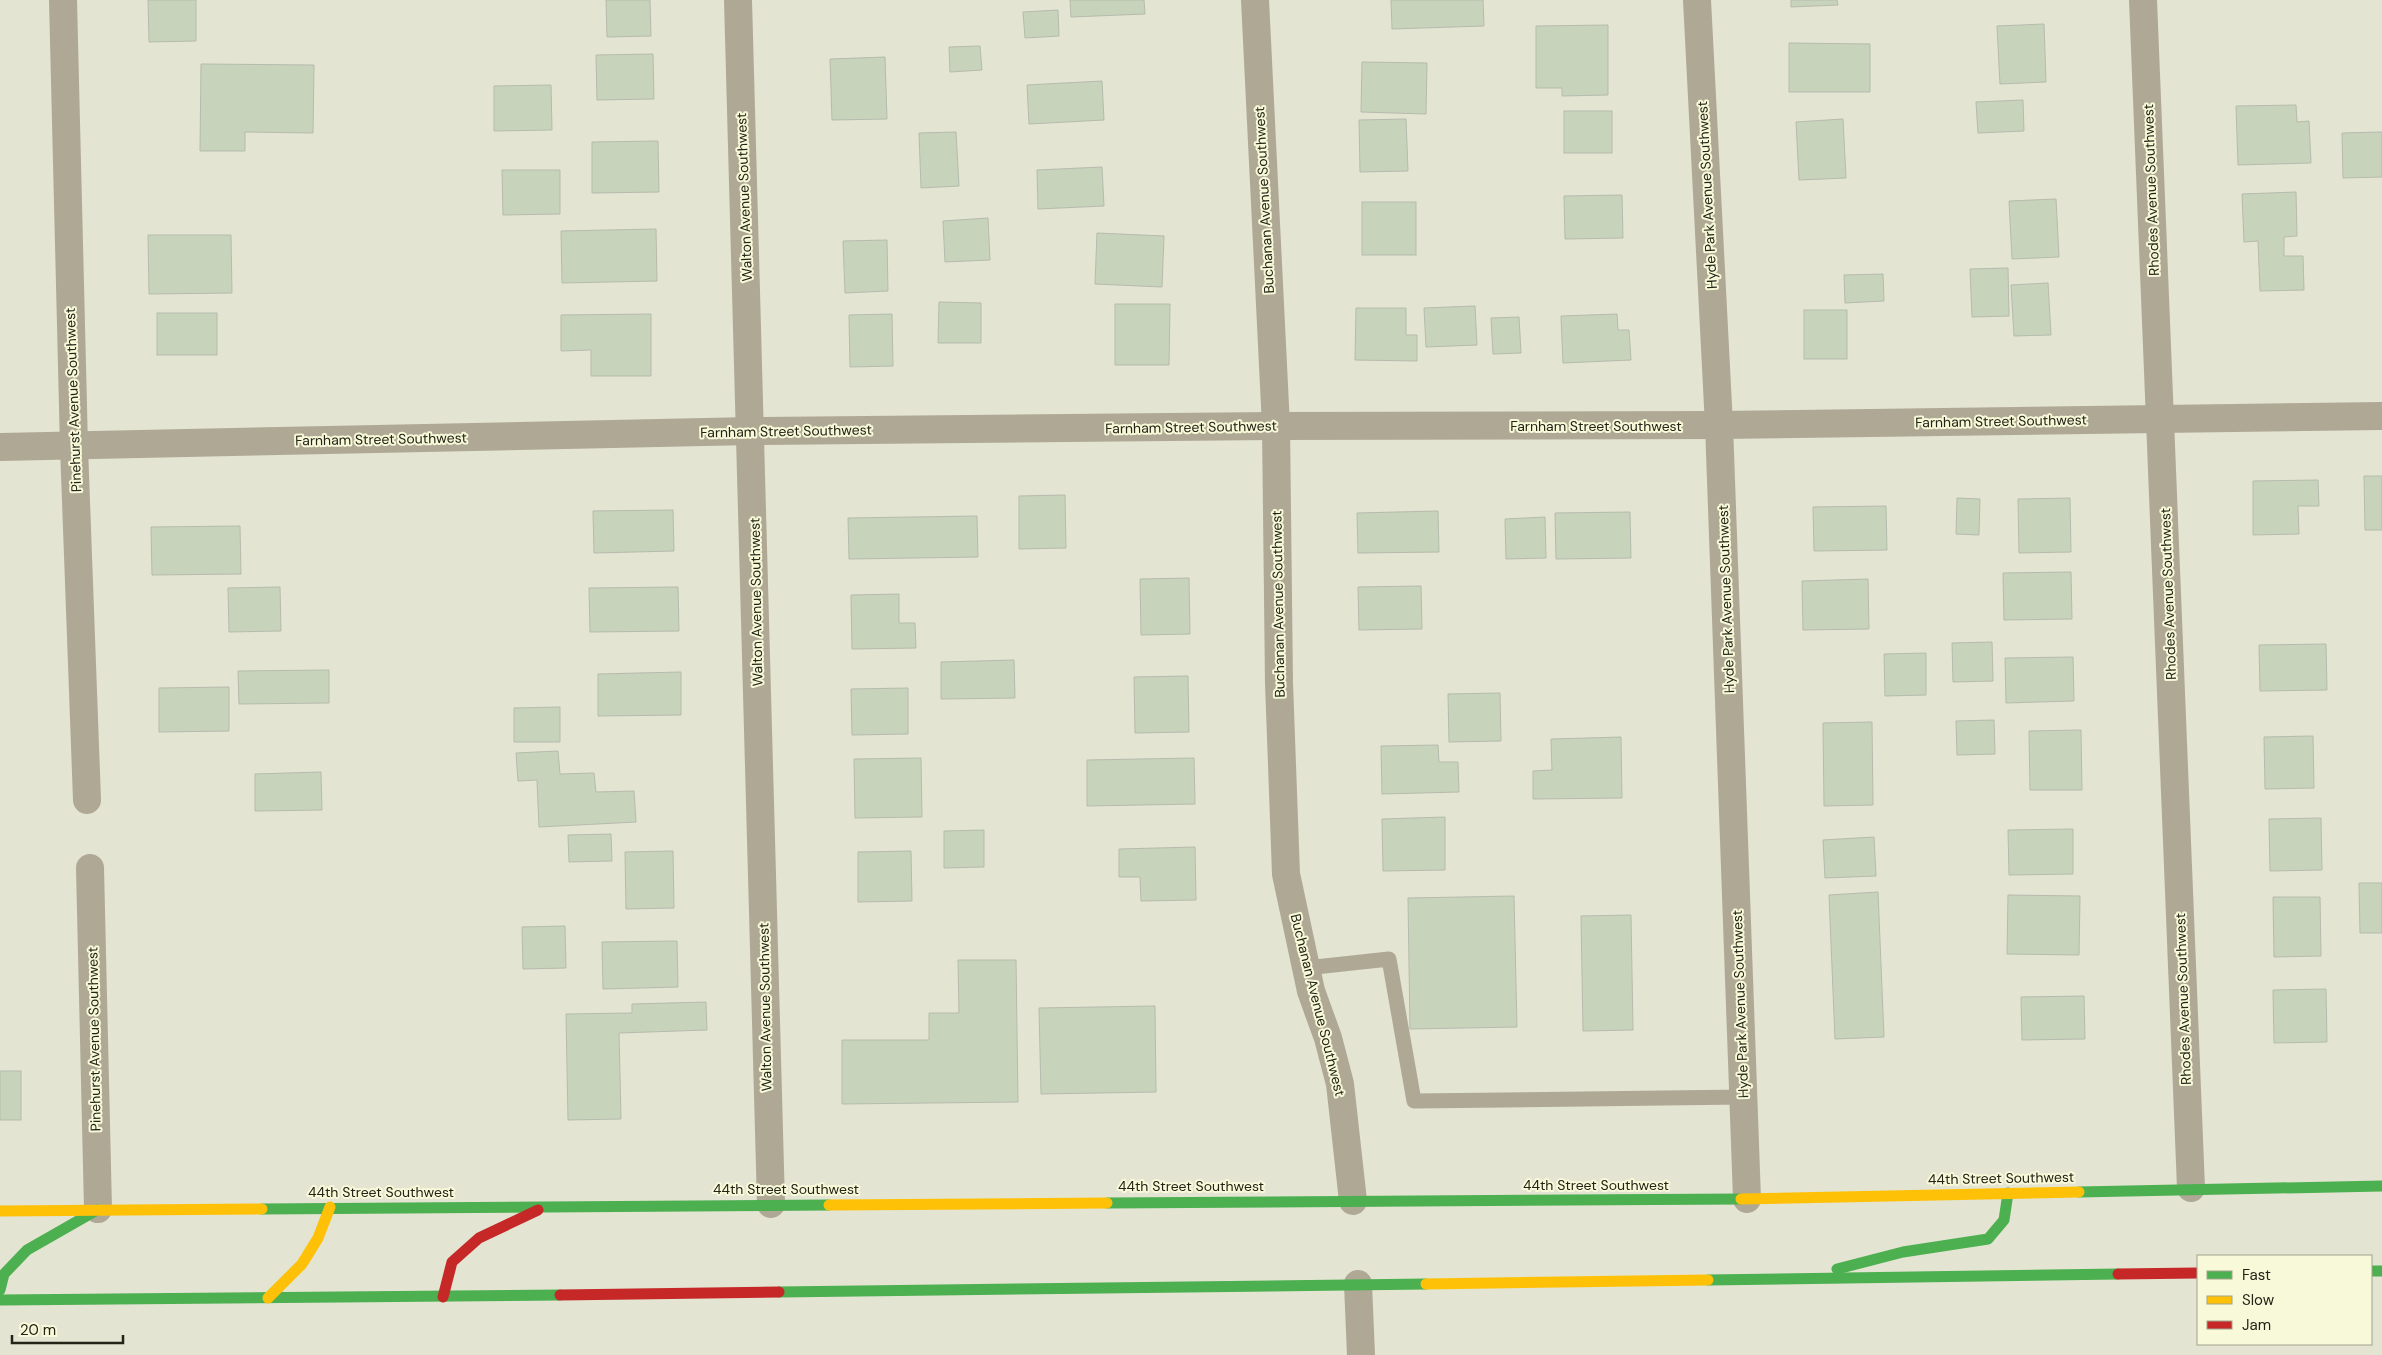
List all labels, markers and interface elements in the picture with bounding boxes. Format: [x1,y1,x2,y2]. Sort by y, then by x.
street label: Hyde Park Avenue Southwest [1693,100,1721,290]
street label: Rhodes Avenue Southwest [2139,104,2163,276]
street label: Buchanan Avenue Southwest [1250,106,1278,294]
street label: Walton Avenue Southwest [732,112,756,282]
street label: Pinehurst Avenue Southwest [61,307,85,493]
street label: Farnham Street Southwest [1915,411,2087,431]
street label: Farnham Street Southwest [1105,417,1277,437]
street label: Farnham Street Southwest [1510,417,1682,435]
street label: Farnham Street Southwest [700,421,872,441]
street label: Farnham Street Southwest [295,429,467,449]
street label: Hyde Park Avenue Southwest [1714,505,1738,693]
street label: Rhodes Avenue Southwest [2156,508,2180,680]
street label: Buchanan Avenue Southwest [1267,510,1289,698]
street label: Walton Avenue Southwest [746,517,766,687]
street label: Hyde Park Avenue Southwest [1728,910,1752,1098]
street label: Buchanan Avenue Southwest [1287,912,1349,1098]
street label: Rhodes Avenue Southwest [2171,913,2195,1085]
street label: Walton Avenue Southwest [755,922,775,1092]
street label: Pinehurst Avenue Southwest [83,947,105,1131]
street label: 44th Street Southwest [1928,1168,2074,1188]
street label: 44th Street Southwest [1523,1176,1669,1194]
street label: 44th Street Southwest [1118,1177,1264,1195]
street label: 44th Street Southwest [713,1180,859,1198]
street label: 44th Street Southwest [308,1183,454,1201]
legend [2197,1255,2372,1345]
text: Fast [2242,1265,2271,1285]
text: Slow [2242,1290,2275,1310]
scale bar [12,1312,124,1344]
text: Jam [2242,1315,2271,1335]
text: 20 m [20,1320,56,1340]

